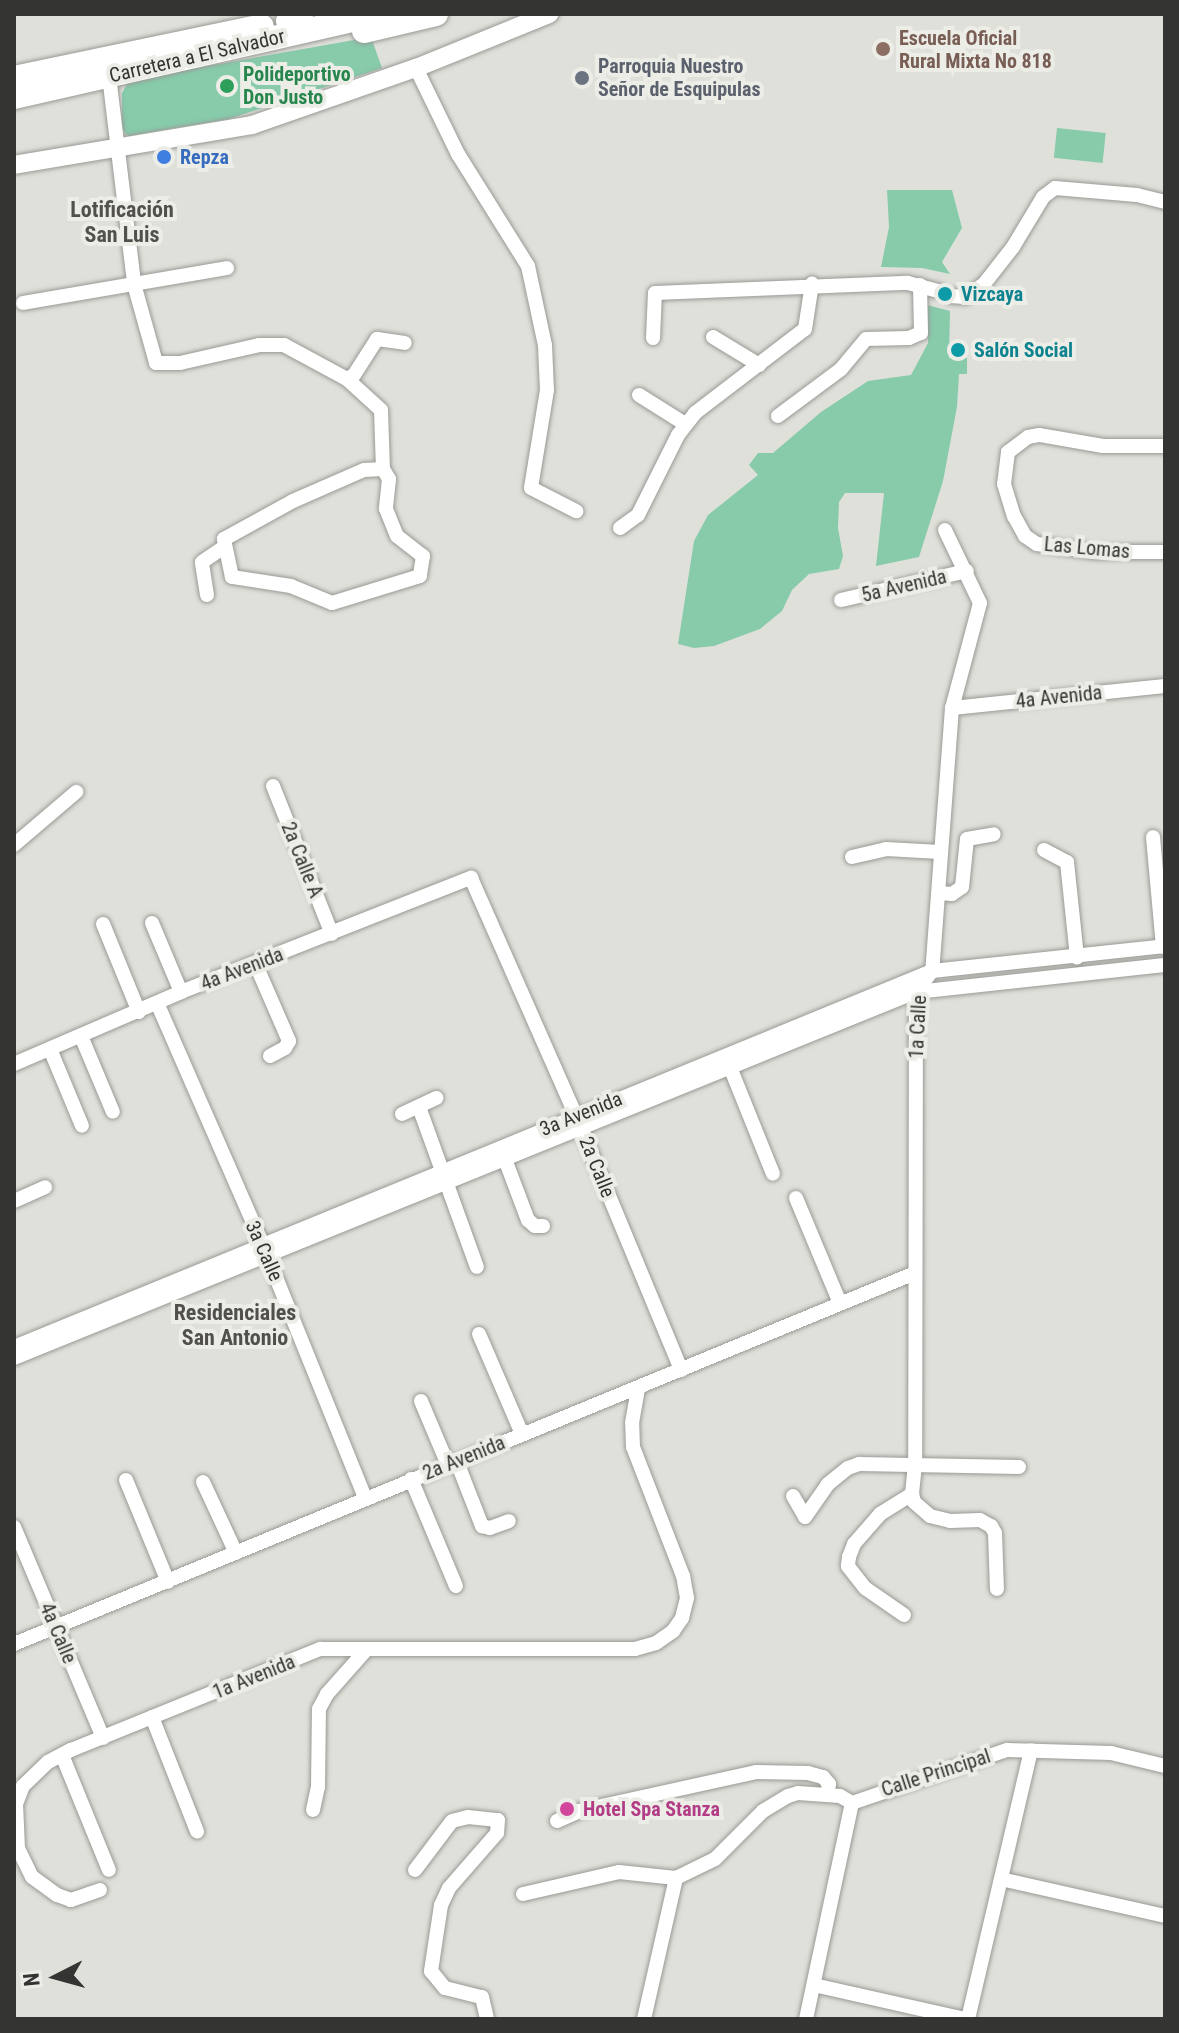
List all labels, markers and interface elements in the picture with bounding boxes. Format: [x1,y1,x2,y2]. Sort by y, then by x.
street label: Carretera a El Salvador [107,24,287,88]
place label: Escuela Oficial Rural Mixta No 818 [899,26,1052,73]
marker: Escuela Oficial Rural Mixta No 818 [874,40,892,58]
place label: Parroquia Nuestro Señor de Esquipulas [598,54,760,101]
place label: Polideportivo Don Justo [243,62,351,109]
marker: Parroquia Nuestro Señor de Esquipulas [573,69,591,87]
marker: Polideportivo Don Justo [218,77,236,95]
place label: Repza [180,145,229,169]
marker: Repza [155,148,173,166]
district label: Lotificación San Luis [70,196,174,248]
place label: Vizcaya [961,282,1023,306]
marker: Vizcaya [936,285,954,303]
place label: Salón Social [974,338,1073,362]
marker: Salón Social [949,341,967,359]
street label: Las Lomas [1043,532,1131,564]
street label: 5a Avenida [859,565,949,607]
street label: 4a Avenida [1015,681,1103,713]
street label: 2a Calle A [276,819,328,901]
street label: 4a Avenida [197,942,287,996]
street label: 1a Calle [904,995,932,1059]
street label: 3a Avenida [536,1087,626,1141]
street label: 2a Calle [574,1133,620,1201]
street label: 3a Calle [240,1217,288,1285]
district label: Residenciales San Antonio [174,1299,296,1350]
street label: 2a Avenida [419,1431,509,1485]
street label: 4a Calle [35,1599,81,1667]
street label: 1a Avenida [209,1650,299,1704]
street label: Calle Principal [878,1744,994,1802]
place label: Hotel Spa Stanza [583,1797,720,1821]
marker: Hotel Spa Stanza [558,1800,576,1818]
north arrow [16,1937,96,2017]
text: N [18,1972,45,1988]

